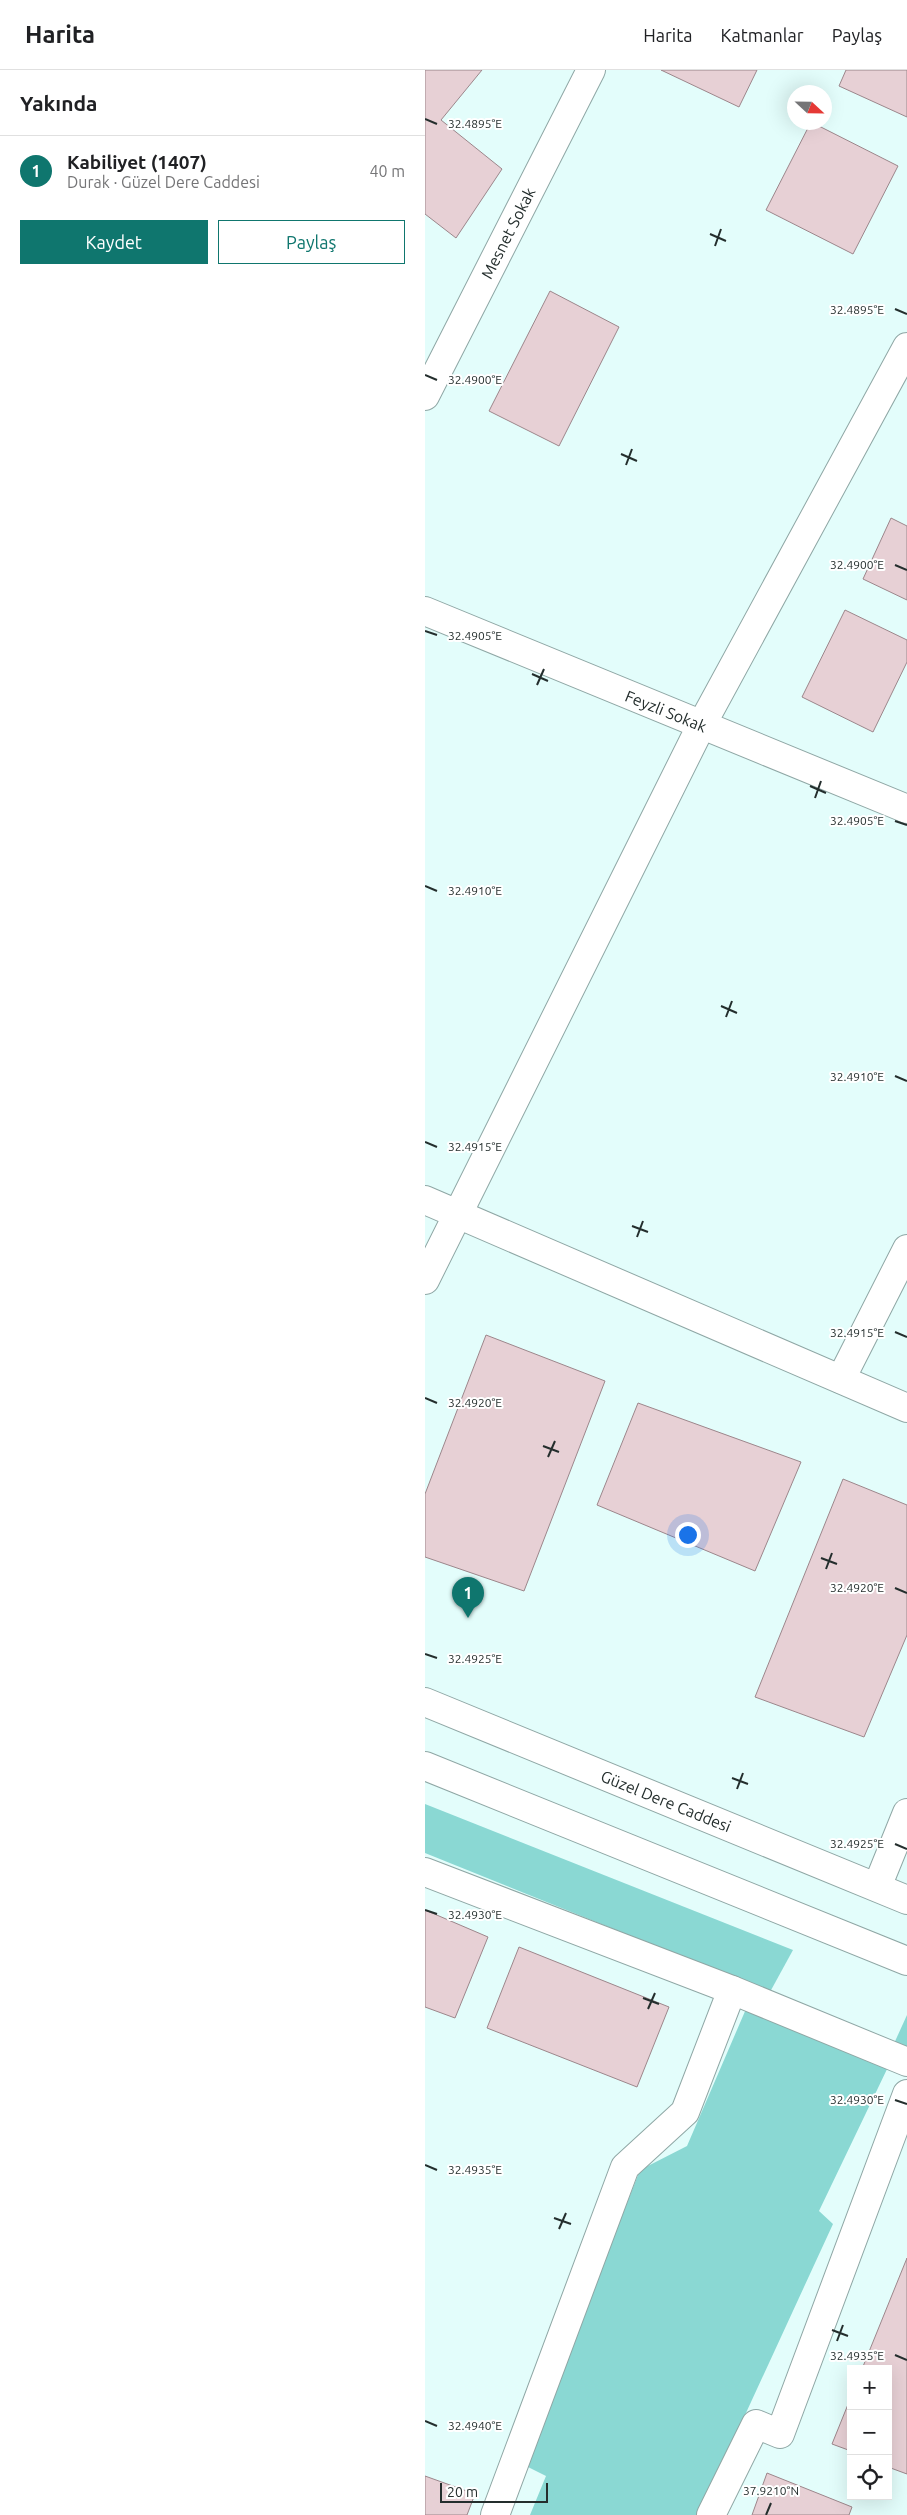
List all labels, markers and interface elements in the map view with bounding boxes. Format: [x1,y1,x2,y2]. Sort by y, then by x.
text: Harita [25,21,95,48]
text: Harita [643,25,693,45]
text: Katmanlar [721,25,804,45]
text: Paylaş [832,25,882,45]
north arrow [787,85,832,130]
text: Yakında [20,91,97,115]
text: 32.4895°E [448,117,502,130]
text: Kabiliyet (1407) [67,151,207,173]
text: 1 [31,162,41,180]
text: 40 m [369,162,405,180]
text: Durak · Güzel Dere Caddesi [67,173,260,191]
street label: Mesnet Sokak [477,184,539,282]
button: Kaydet [20,220,208,264]
button: Paylaş [218,220,405,264]
text: 32.4895°E [830,303,884,316]
text: 32.4900°E [448,373,502,386]
text: 32.4900°E [830,558,884,571]
text: 32.4905°E [448,629,502,642]
street label: Feyzli Sokak [623,687,709,735]
text: 32.4905°E [830,814,884,827]
text: 32.4910°E [448,884,502,897]
text: 32.4910°E [830,1070,884,1083]
text: 32.4915°E [448,1140,502,1153]
text: 32.4915°E [830,1326,884,1339]
text: 32.4920°E [448,1396,502,1409]
your location [675,1522,701,1548]
pin: 1 [452,1577,484,1618]
text: 32.4920°E [830,1581,884,1594]
text: 32.4925°E [448,1652,502,1665]
street label: Güzel Dere Caddesi [598,1767,734,1835]
text: 32.4925°E [830,1837,884,1850]
text: 32.4930°E [448,1908,502,1921]
text: 32.4930°E [830,2093,884,2106]
text: 32.4935°E [448,2163,502,2176]
text: 32.4935°E [830,2349,884,2362]
map controls [847,2365,892,2500]
button: + [847,2365,892,2410]
button: − [847,2410,892,2455]
text: 32.4940°E [448,2419,502,2432]
button: locate [847,2455,892,2500]
scale bar [440,2480,547,2503]
text: 20 m [447,2484,478,2500]
text: 37.9210°N [743,2484,799,2497]

